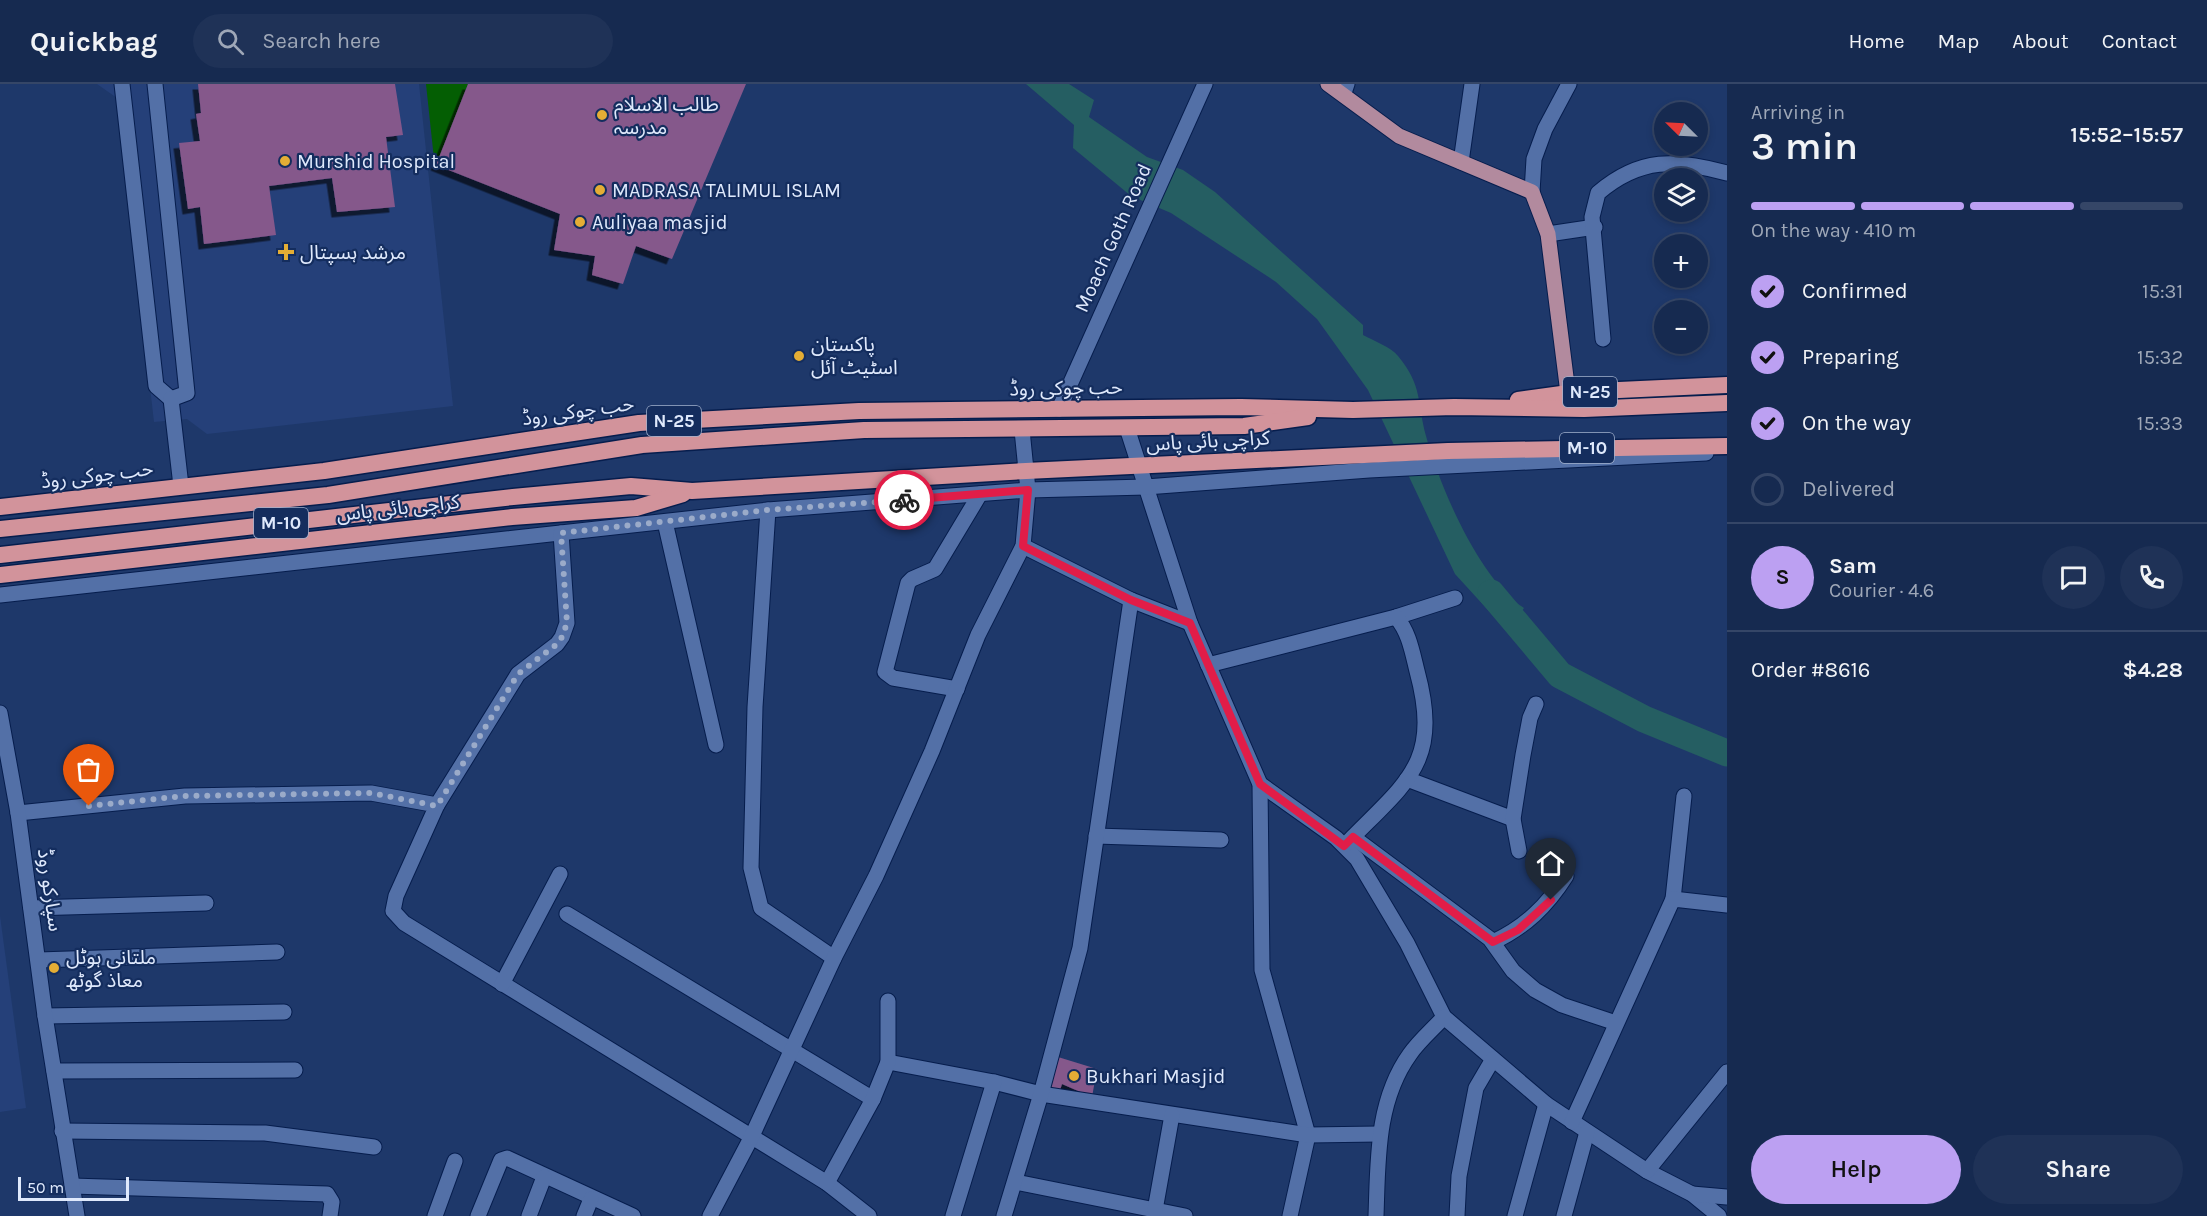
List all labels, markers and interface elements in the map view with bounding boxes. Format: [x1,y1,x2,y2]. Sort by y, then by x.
search box [193,14,613,68]
text: Quickbag [30,25,157,58]
icon: search [214,25,247,58]
text: Search here [262,28,381,54]
text: Home [1849,29,1905,53]
text: Map [1938,29,1979,53]
text: About [2012,29,2069,53]
text: Contact [2102,29,2177,53]
place label: طالب الاسلام مدرسہ [614,93,719,139]
text: Arriving in [1751,101,1845,124]
north arrow [1654,102,1708,156]
map controls [1654,102,1708,354]
marker: طالب الاسلام مدرسہ [595,108,609,122]
text: 15:52–15:57 [2070,122,2183,148]
text: 3 min [1751,123,1858,169]
place label: Murshid Hospital [297,150,455,173]
marker: Murshid Hospital [278,154,292,168]
street label: Moach Goth Road [1070,160,1156,316]
button: layers [1654,168,1708,222]
place label: MADRASA TALIMUL ISLAM [612,179,841,202]
marker: MADRASA TALIMUL ISLAM [593,183,607,197]
place label: Auliyaa masjid [592,211,728,234]
marker: Auliyaa masjid [573,215,587,229]
text: On the way · 410 m [1751,219,1916,242]
button: + [1654,234,1708,288]
place label: مرشد ہسپتال [300,241,406,265]
marker: مرشد ہسپتال [277,243,295,261]
icon: check [1751,275,1784,308]
text: Confirmed [1802,278,1908,304]
text: 15:31 [2142,280,2183,303]
button: − [1654,300,1708,354]
place label: پاکستان اسٹیٹ آئل [811,333,898,379]
icon: check [1751,341,1784,374]
text: Preparing [1802,344,1899,370]
text: 15:32 [2137,346,2183,369]
marker: پاکستان اسٹیٹ آئل [792,349,806,363]
street label: حب چوکی روڈ [1009,376,1123,402]
road number: N-25 [1563,377,1617,407]
street label: حب چوکی روڈ [520,392,636,431]
road number: N-25 [647,406,701,436]
icon: check [1751,407,1784,440]
text: On the way [1802,410,1911,436]
text: 15:33 [2137,412,2183,435]
street label: کراچی بائی پاس [1146,426,1271,457]
road number: M-10 [1560,433,1614,463]
street label: حب چوکی روڈ [39,457,155,494]
courier [874,470,934,530]
text: Delivered [1802,476,1895,502]
icon: bike [888,484,921,517]
street label: کراچی بائی پاس [335,490,462,527]
road number: M-10 [254,508,308,538]
button: chat [2042,546,2105,609]
button: phone [2120,546,2183,609]
text: Sam [1829,553,1877,579]
text: S [1775,564,1790,590]
text: Courier · 4.6 [1829,579,1934,602]
text: Order #8616 [1751,657,1870,683]
text: $4.28 [2122,657,2183,683]
pin [63,744,114,806]
icon: bag [72,753,105,786]
pin [1525,838,1576,900]
street label: سپارکو روڈ [32,847,67,933]
icon: home [1534,847,1567,880]
place label: ملتانی ہوٹل معاذ گوٹھ [66,946,156,992]
marker: ملتانی ہوٹل معاذ گوٹھ [47,961,61,975]
place label: Bukhari Masjid [1086,1065,1225,1088]
marker: Bukhari Masjid [1067,1069,1081,1083]
button: Help [1751,1135,1961,1204]
button: Share [1973,1135,2183,1204]
scale bar [18,1174,129,1202]
text: 50 m [27,1178,64,1197]

